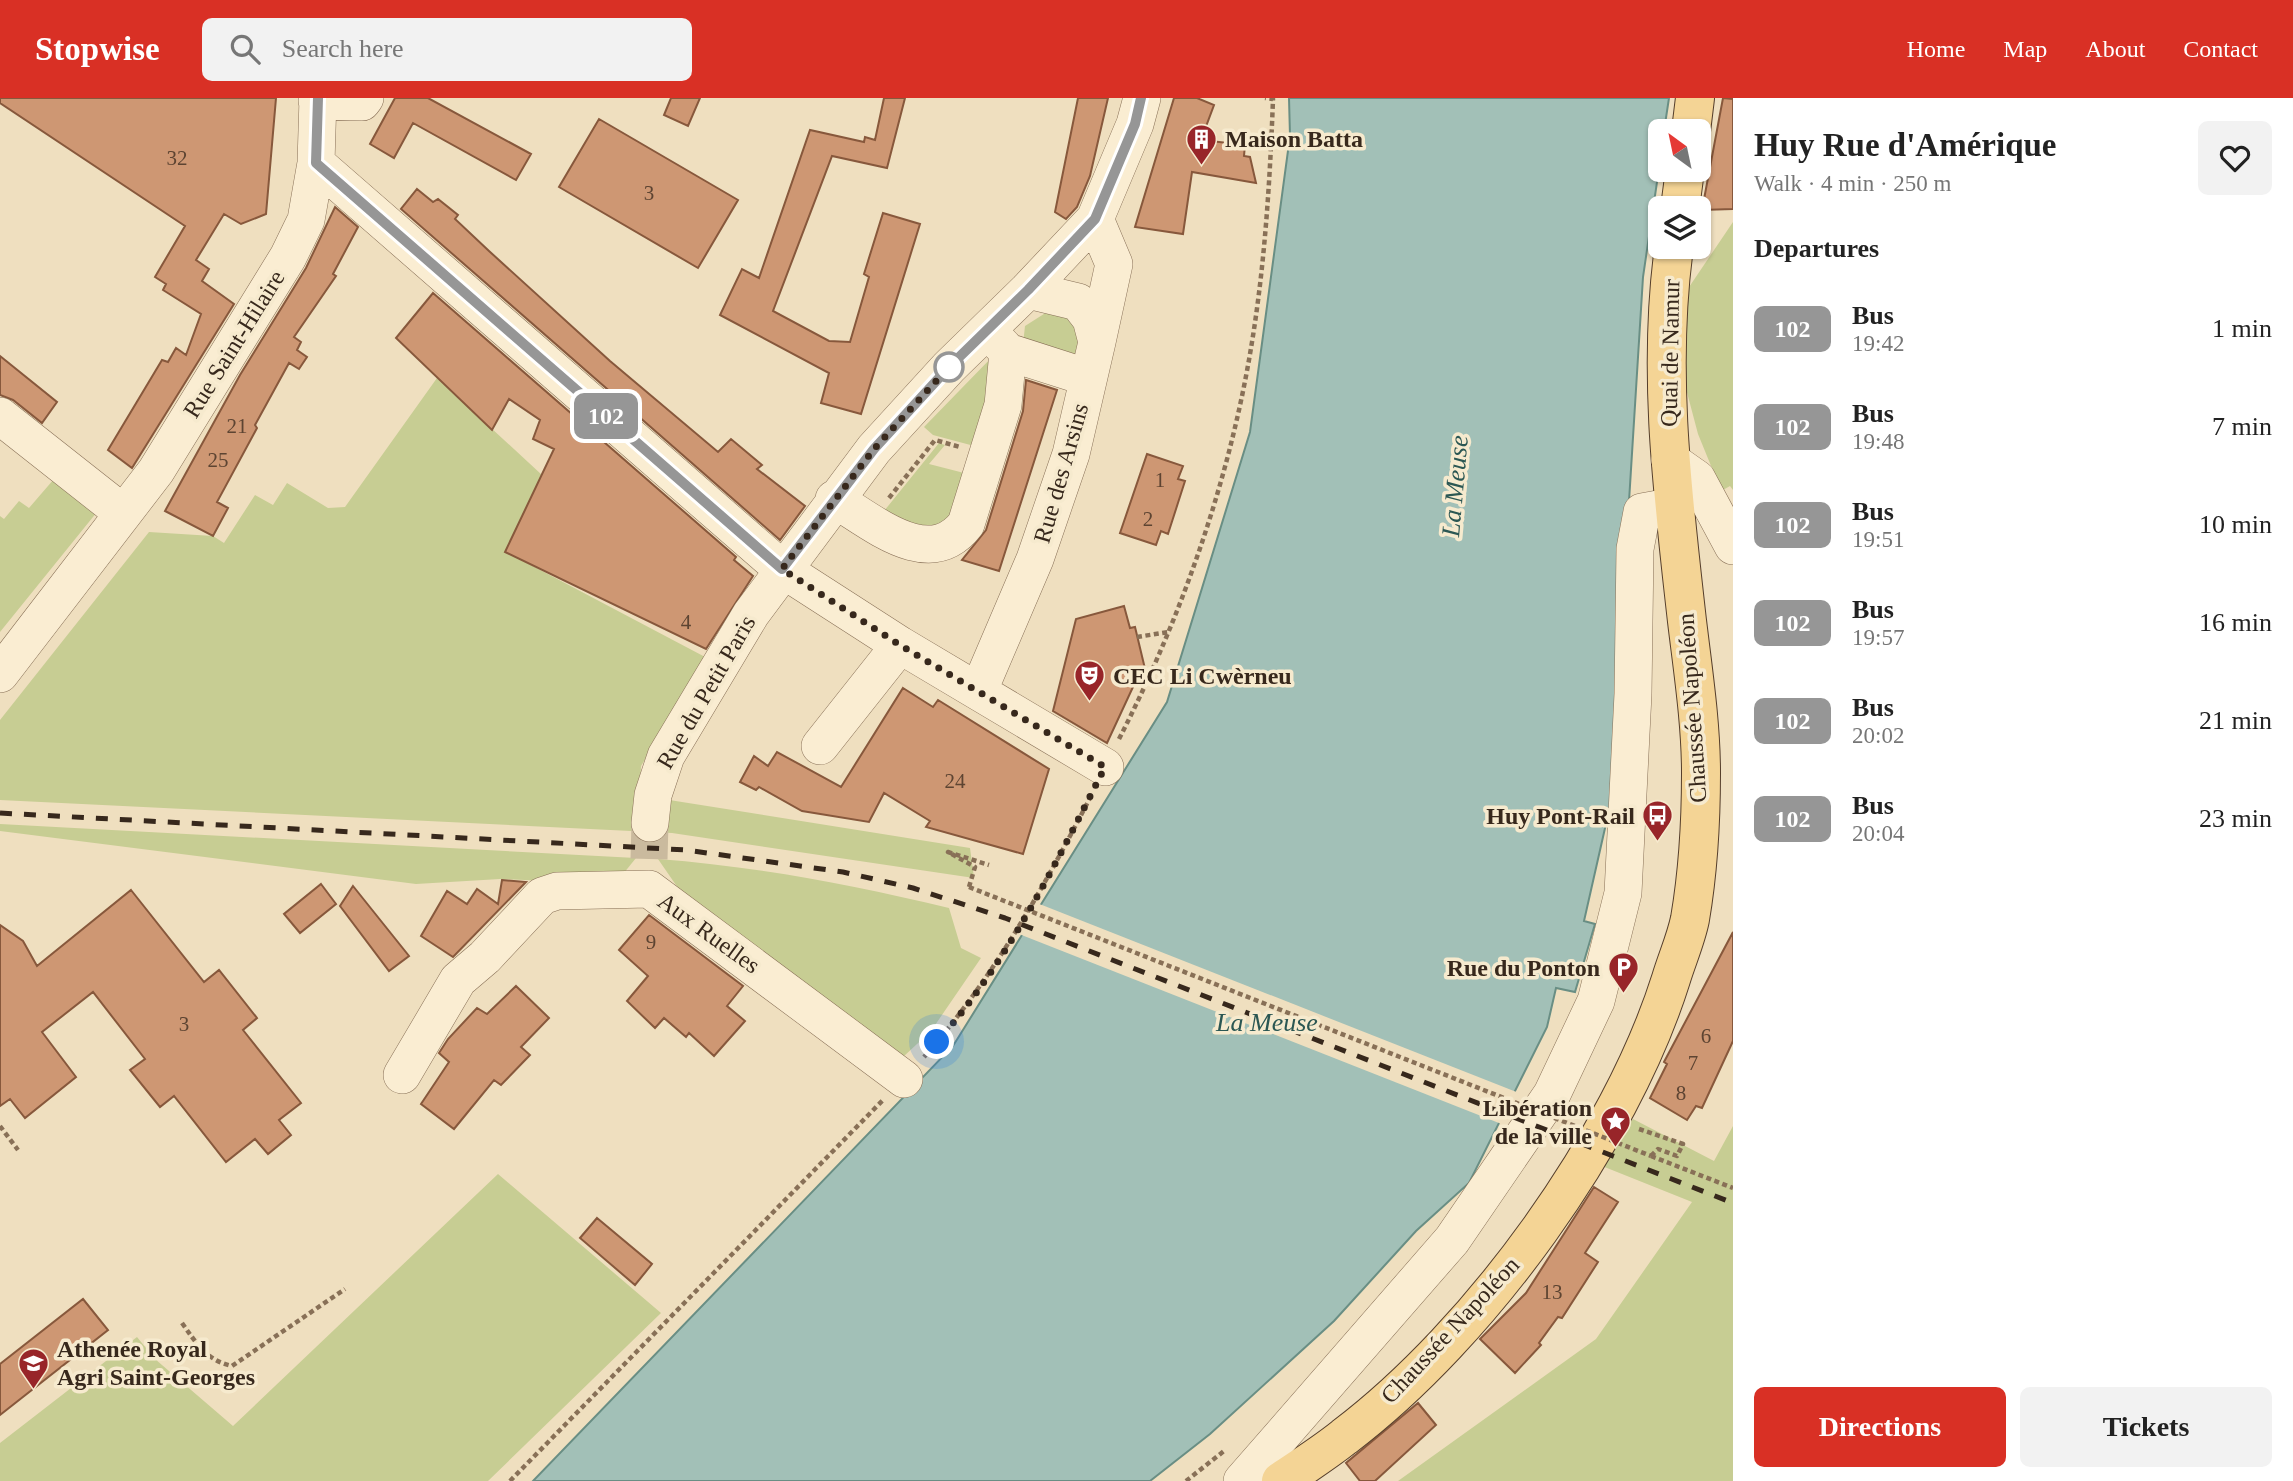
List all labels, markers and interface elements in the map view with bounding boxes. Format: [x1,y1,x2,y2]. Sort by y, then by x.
search box [202,18,692,81]
icon: search [226,30,264,68]
text: Stopwise [35,31,160,67]
text: Search here [282,34,404,63]
text: Home [1907,36,1965,62]
text: Map [2003,36,2047,62]
text: About [2085,36,2145,62]
text: Contact [2183,36,2258,62]
north arrow [1648,119,1712,182]
map controls [1648,119,1711,259]
button: heart [2198,121,2272,195]
building icon: Maison Batta [1185,122,1219,166]
place label: Maison Batta [1225,126,1363,152]
text: Huy Rue d'Amérique [1754,127,2057,163]
house number: 32 [167,146,188,170]
text: Walk · 4 min · 250 m [1754,171,1951,196]
house number: 3 [644,181,654,205]
button: layers [1648,196,1711,259]
text: Departures [1754,234,1879,263]
street label: Rue Saint-Hilaire [178,266,290,422]
street label: Quai de Namur [1656,279,1684,427]
text: Bus [1852,301,1894,330]
text: 1 min [2212,314,2272,343]
text: 102 [1775,316,1811,342]
text: 19:42 [1852,331,1904,356]
unlabelled marker [934,352,964,382]
line badge: 102 [566,393,646,439]
text: Bus [1852,399,1894,428]
street label: Rue des Arsins [1029,400,1093,546]
text: 102 [588,403,624,429]
text: 7 min [2212,412,2272,441]
house number: 21 [227,414,248,438]
text: 102 [1775,414,1811,440]
text: 19:48 [1852,429,1904,454]
water label: La Meuse [1436,434,1474,539]
house number: 25 [208,448,229,472]
house number: 1 [1155,468,1165,492]
text: Bus [1852,497,1894,526]
house number: 2 [1143,507,1153,531]
text: 10 min [2199,510,2272,539]
text: 102 [1775,512,1811,538]
text: 19:51 [1852,527,1904,552]
text: Bus [1852,595,1894,624]
text: 16 min [2199,608,2272,637]
house number: 4 [681,610,692,634]
text: 102 [1775,610,1811,636]
street label: Rue du Petit Paris [652,611,760,773]
street label: Chaussée Napoléon [1672,612,1712,804]
text: 19:57 [1852,625,1904,650]
theatre icon: CEC Li Cwèrneu [1073,659,1107,703]
place label: CEC Li Cwèrneu [1113,663,1292,689]
text: Bus [1852,693,1894,722]
text: 21 min [2199,706,2272,735]
text: 102 [1775,708,1811,734]
text: 20:02 [1852,723,1904,748]
house number: 24 [945,769,966,793]
text: Bus [1852,791,1894,820]
bus stop icon: Huy Pont-Rail [1641,799,1675,843]
place label: Huy Pont-Rail [1486,803,1635,829]
text: 23 min [2199,804,2272,833]
text: 102 [1775,806,1811,832]
text: 20:04 [1852,821,1904,846]
street label: Aux Ruelles [653,887,765,979]
house number: 9 [646,930,656,954]
parking icon: Rue du Ponton [1606,951,1640,995]
place label: Rue du Ponton [1447,955,1600,981]
water label: La Meuse [1215,1008,1318,1037]
house number: 3 [179,1012,189,1036]
your location [919,1024,954,1059]
house number: 6 [1701,1024,1711,1048]
house number: 7 [1688,1051,1698,1075]
house number: 8 [1676,1081,1686,1105]
place label: Libération de la ville [1483,1095,1592,1149]
place icon: Libération de la ville [1598,1105,1632,1149]
street label: Chaussée Napoléon [1376,1252,1524,1408]
house number: 13 [1542,1280,1563,1304]
place label: Athenée Royal Agri Saint-Georges [57,1336,255,1390]
school or university icon: Athenée Royal Agri Saint-Georges [17,1346,51,1390]
button: Directions [1754,1387,2006,1467]
button: Tickets [2020,1387,2272,1467]

